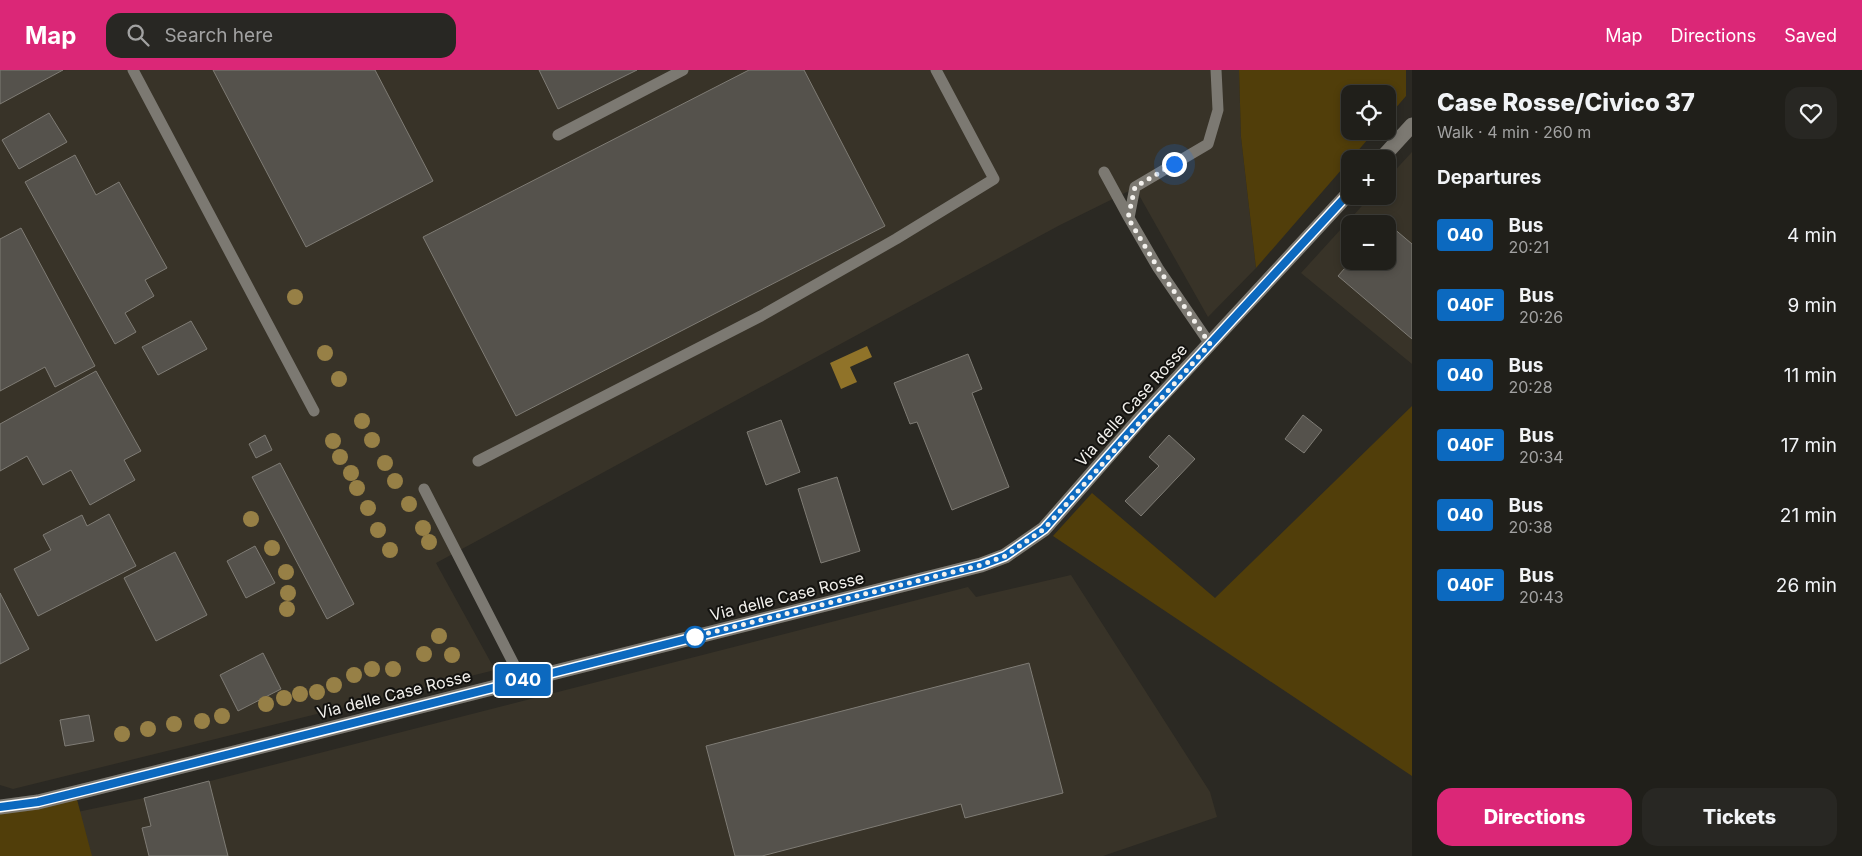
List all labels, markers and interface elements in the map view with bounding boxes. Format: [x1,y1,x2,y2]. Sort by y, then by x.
search box [106,13,456,58]
text: Map [25,21,76,50]
icon: search [124,21,152,49]
text: Search here [164,24,273,47]
text: Map [1605,25,1643,46]
text: Directions [1671,25,1756,46]
text: Saved [1784,25,1837,46]
map controls [1341,85,1396,270]
button: locate [1341,85,1396,140]
button: heart [1785,87,1837,139]
text: Case Rosse/Civico 37 [1437,88,1695,117]
text: Walk · 4 min · 260 m [1437,122,1591,142]
button: + [1341,150,1396,205]
your location [1162,152,1187,177]
text: Departures [1437,166,1541,189]
text: Bus [1508,214,1544,237]
button: − [1341,215,1396,270]
text: 040 [1447,224,1483,245]
text: 4 min [1787,224,1837,247]
text: 20:21 [1508,237,1549,257]
text: Bus [1519,284,1554,307]
text: 040F [1447,294,1494,315]
text: 9 min [1787,294,1837,317]
text: 20:26 [1519,307,1563,327]
street label: Via delle Case Rosse [1071,340,1191,470]
text: Bus [1508,354,1544,377]
text: 040 [1447,364,1483,385]
text: 11 min [1784,364,1837,387]
text: 20:28 [1508,377,1553,397]
text: Bus [1519,424,1554,447]
text: 040F [1447,434,1494,455]
text: 17 min [1781,434,1837,457]
text: 20:34 [1519,447,1564,467]
text: Bus [1508,494,1544,517]
text: 040 [1447,504,1483,525]
text: 21 min [1780,504,1837,527]
text: 20:38 [1508,517,1553,537]
text: Bus [1519,564,1554,587]
street label: Via delle Case Rosse [708,567,866,625]
text: 040F [1447,574,1494,595]
text: 26 min [1776,574,1837,597]
text: 20:43 [1519,587,1564,607]
unlabelled marker [684,626,706,648]
line badge: 040 [494,664,552,696]
street label: Via delle Case Rosse [315,665,473,723]
text: 040 [505,669,541,690]
button: Directions [1437,788,1632,846]
button: Tickets [1642,788,1837,846]

